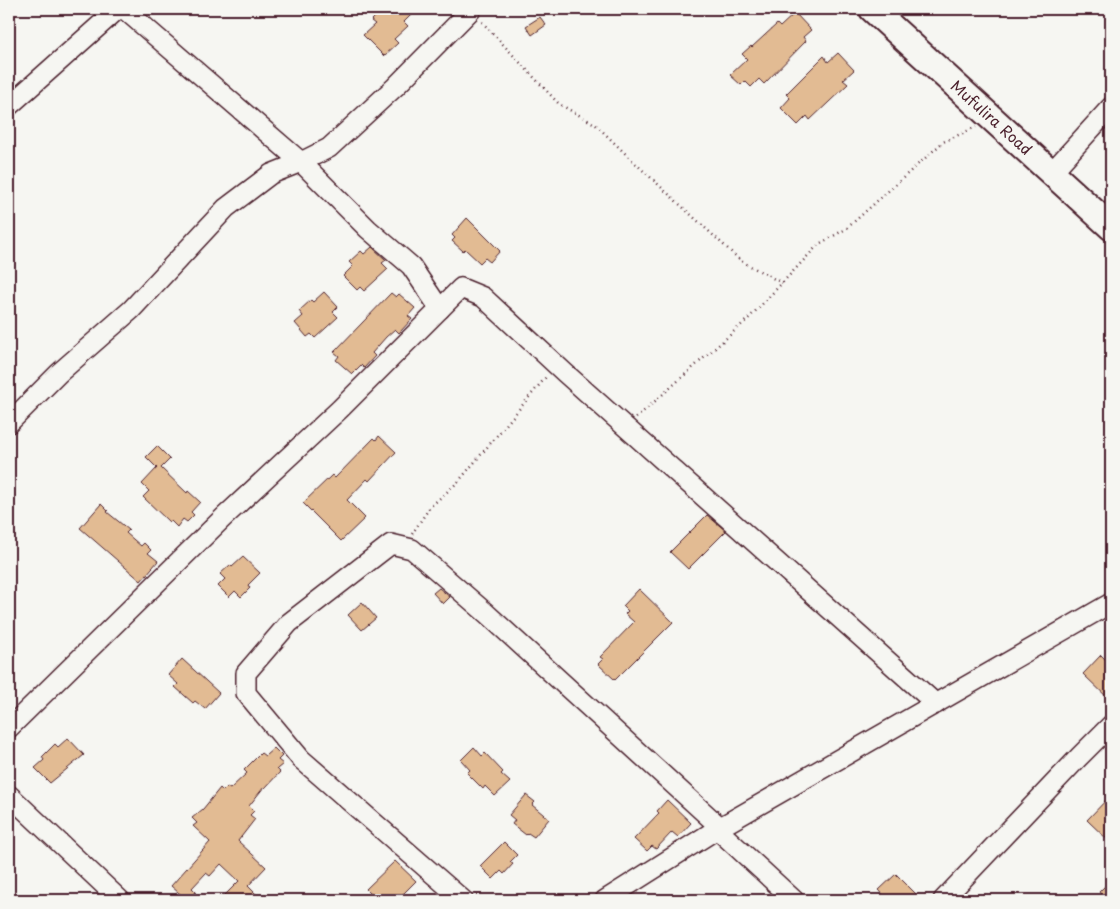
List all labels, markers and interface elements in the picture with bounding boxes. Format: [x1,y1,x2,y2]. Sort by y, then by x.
street label: Mufulira Road [946,74,1038,160]

